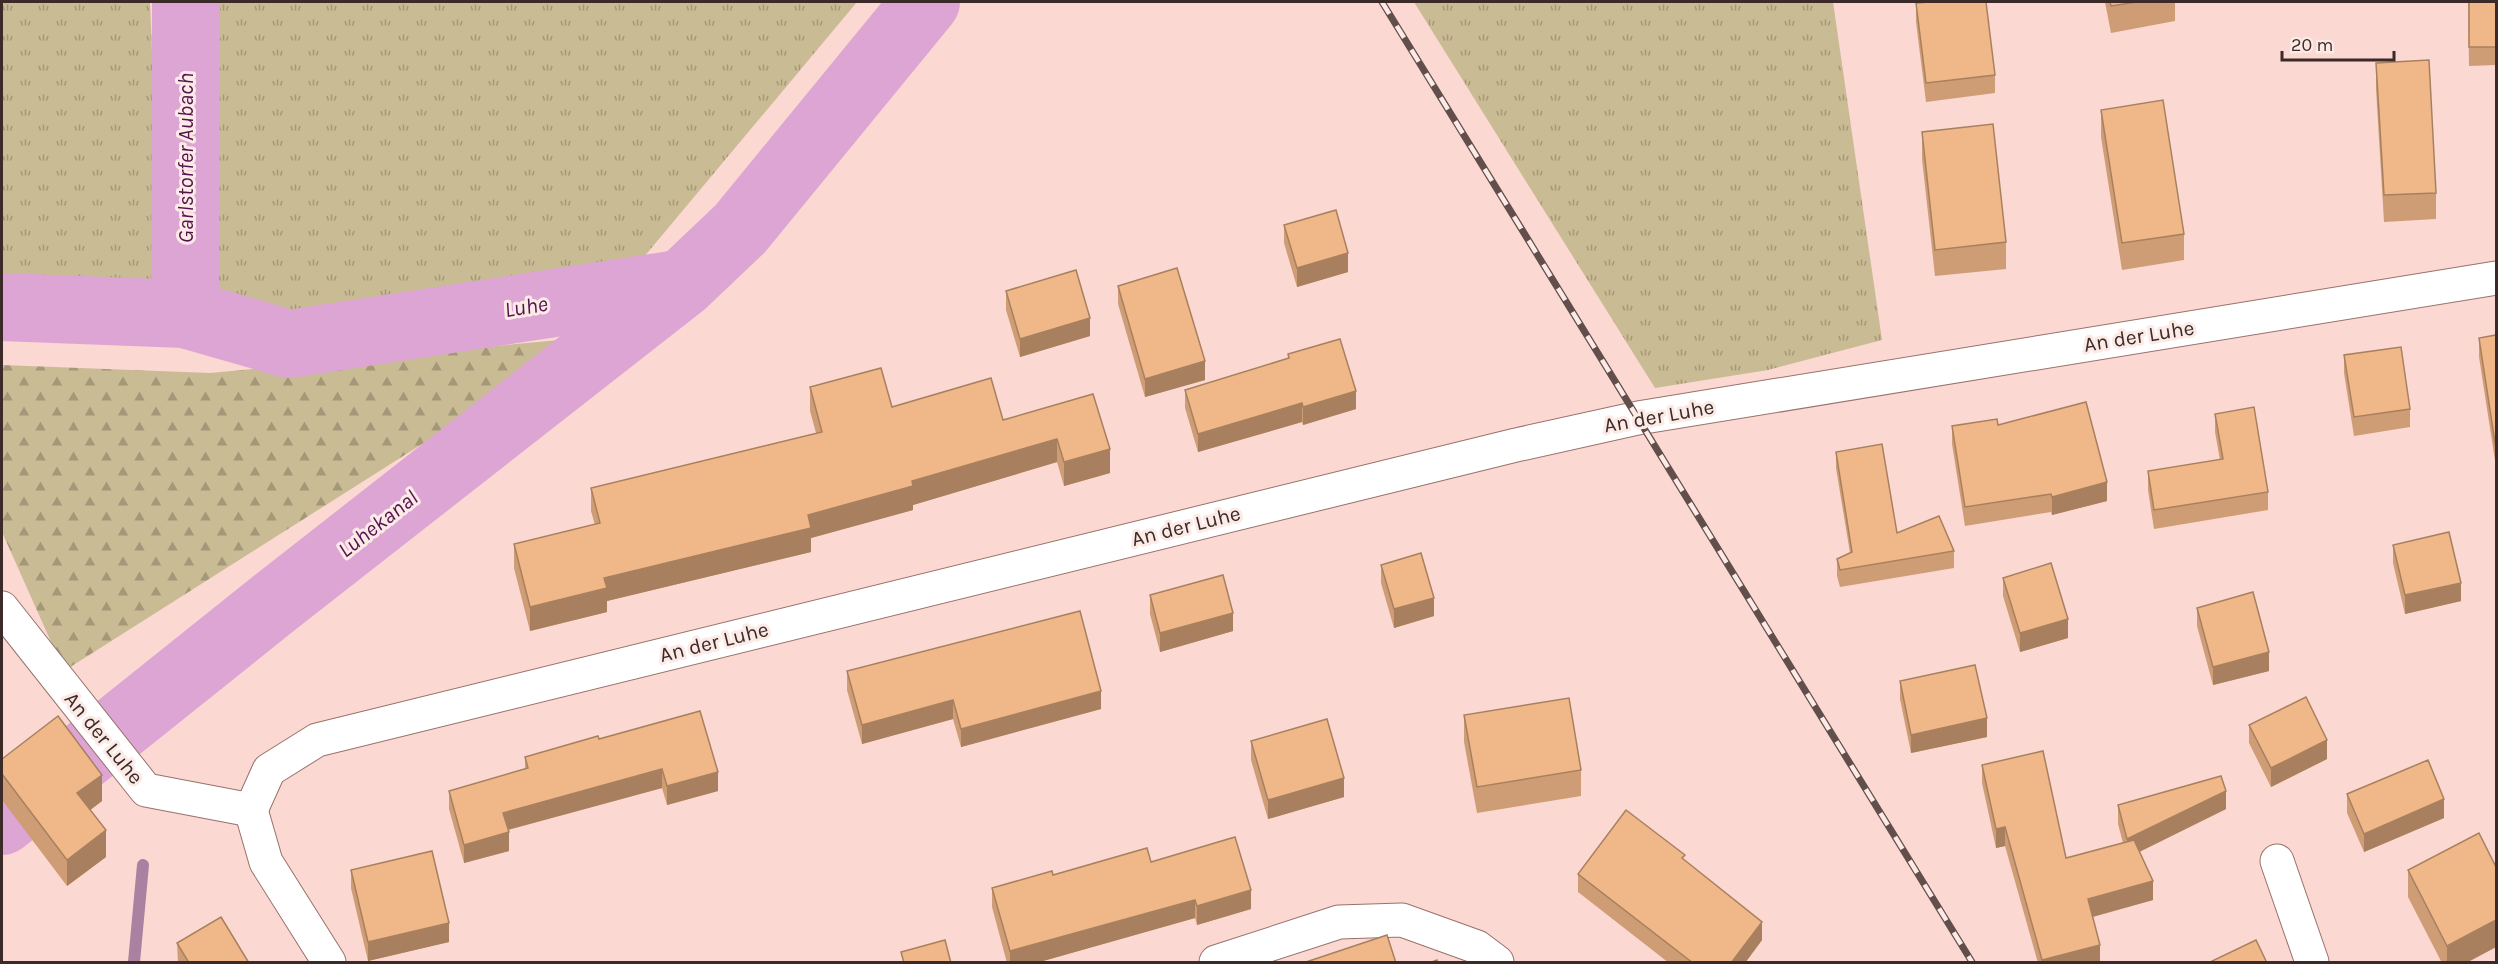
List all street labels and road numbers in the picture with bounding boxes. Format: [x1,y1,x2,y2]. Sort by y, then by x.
street label: An der Luhe [2082,315,2196,357]
street label: An der Luhe [1602,394,1716,438]
street label: An der Luhe [1129,501,1243,551]
street label: An der Luhe [657,617,771,667]
street label: An der Luhe [60,687,148,789]

